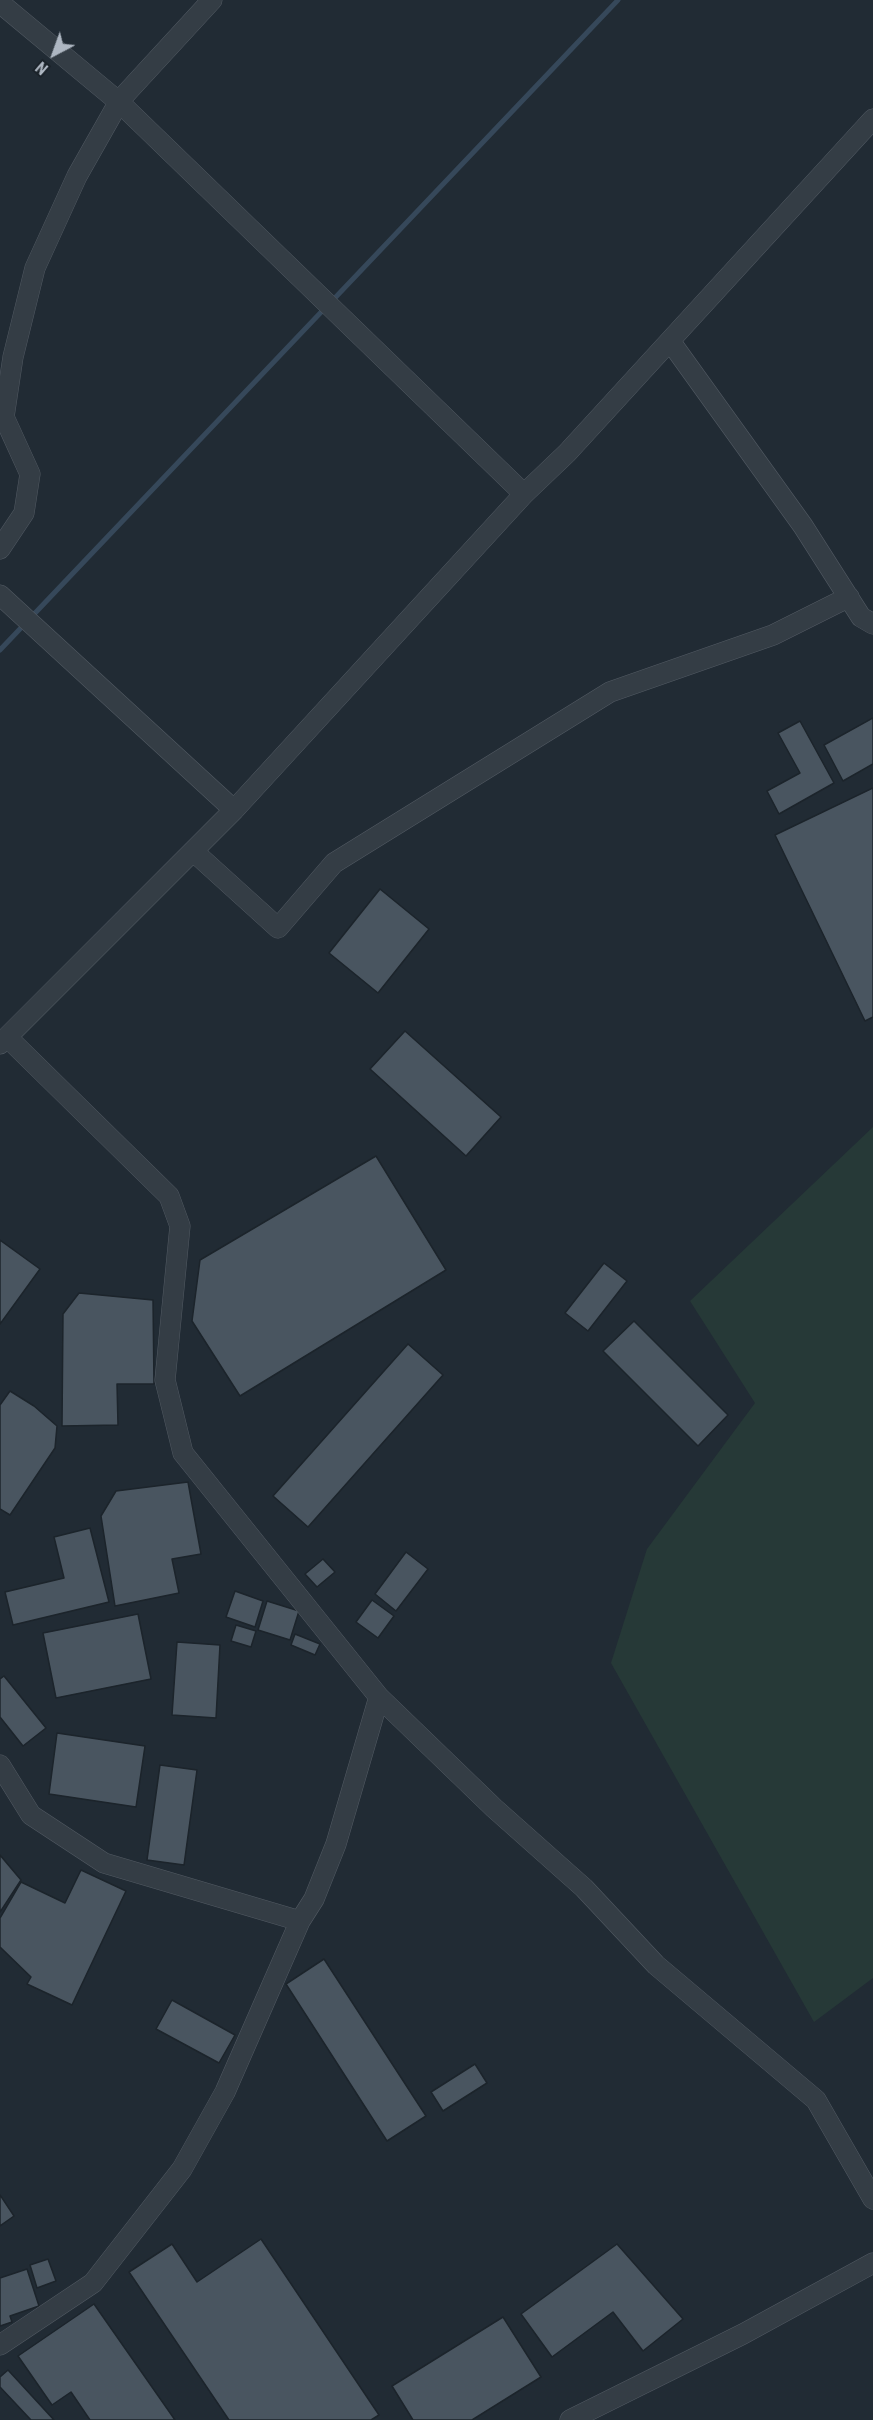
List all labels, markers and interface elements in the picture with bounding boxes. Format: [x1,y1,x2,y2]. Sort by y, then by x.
north arrow [24,24,84,84]
text: N [32,58,52,78]

